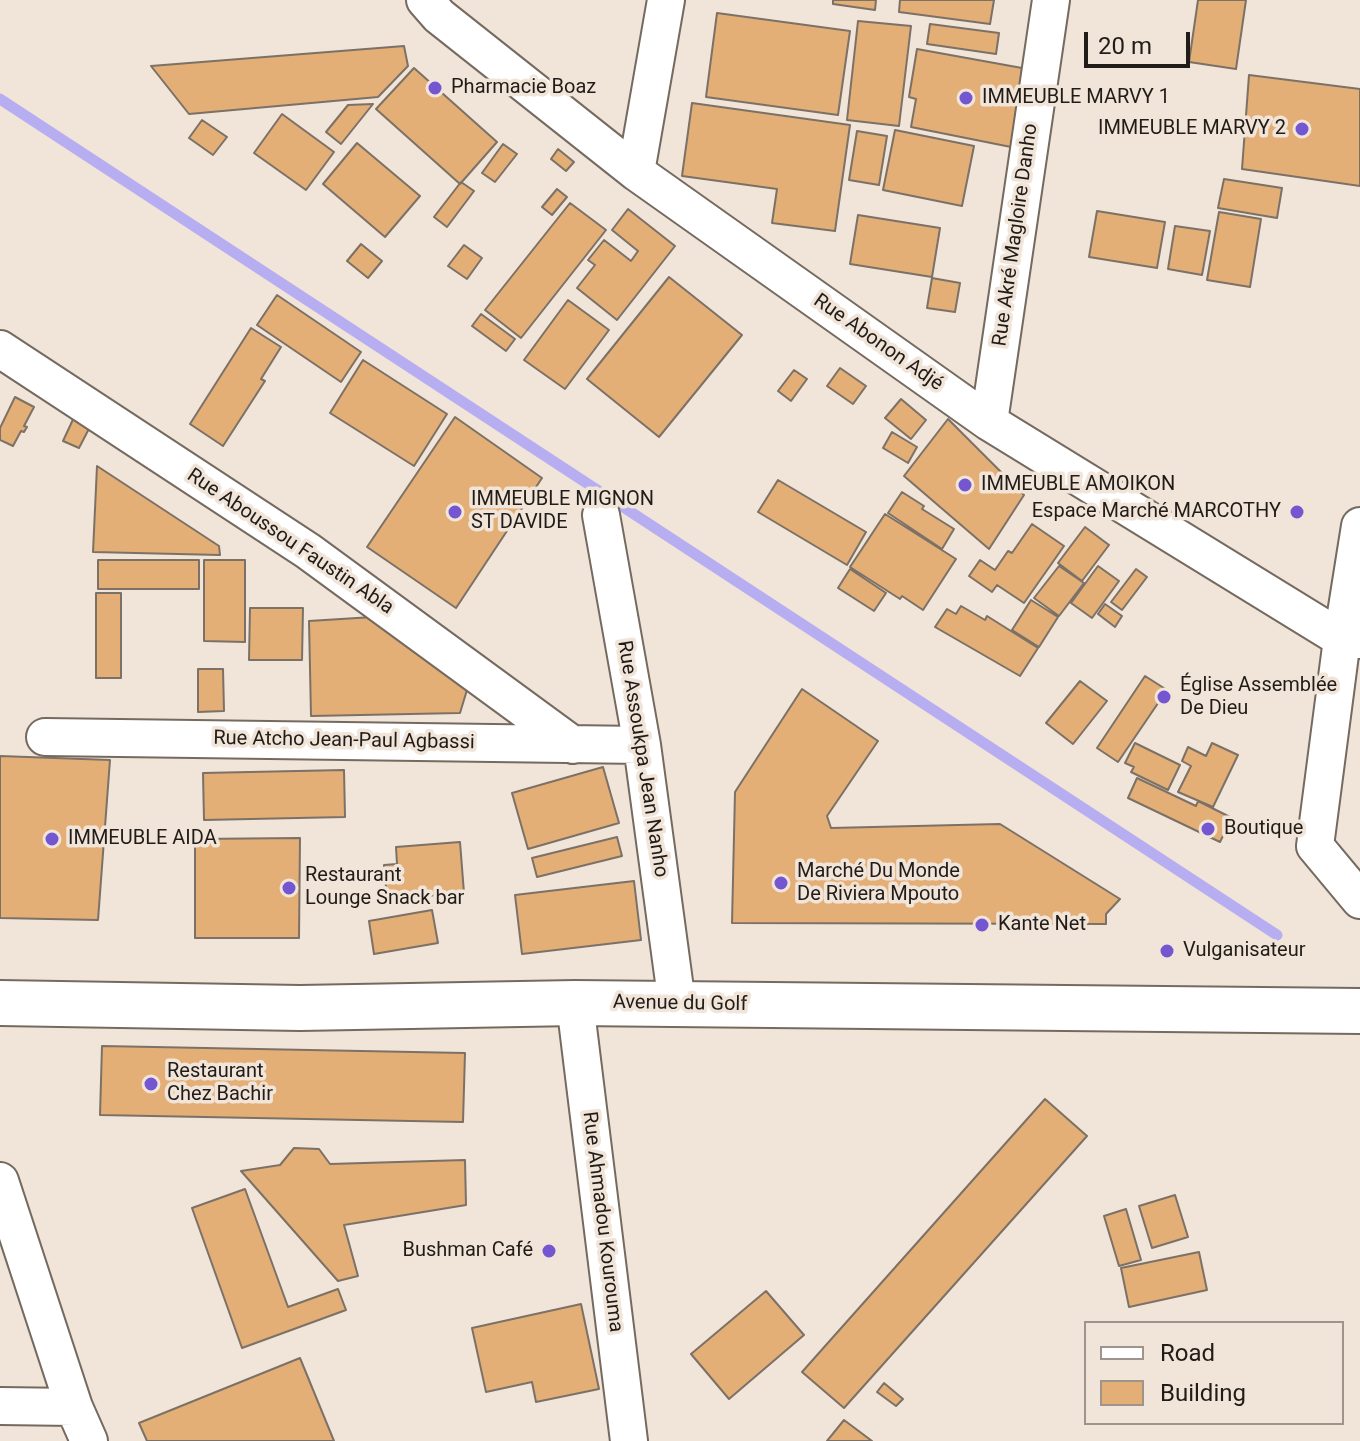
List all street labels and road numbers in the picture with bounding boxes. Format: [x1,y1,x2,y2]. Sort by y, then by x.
street label: Rue Akré Magloire Danho [988,122,1044,348]
street label: Rue Abonon Adjé [809,289,947,397]
street label: Rue Aboussou Faustin Abla [182,464,398,620]
street label: Rue Assoukpa Jean Nanho [611,639,673,879]
street label: Rue Atcho Jean-Paul Agbassi [213,727,475,755]
street label: Avenue du Golf [613,991,747,1017]
street label: Rue Ahmadou Kourouma [577,1110,627,1334]

